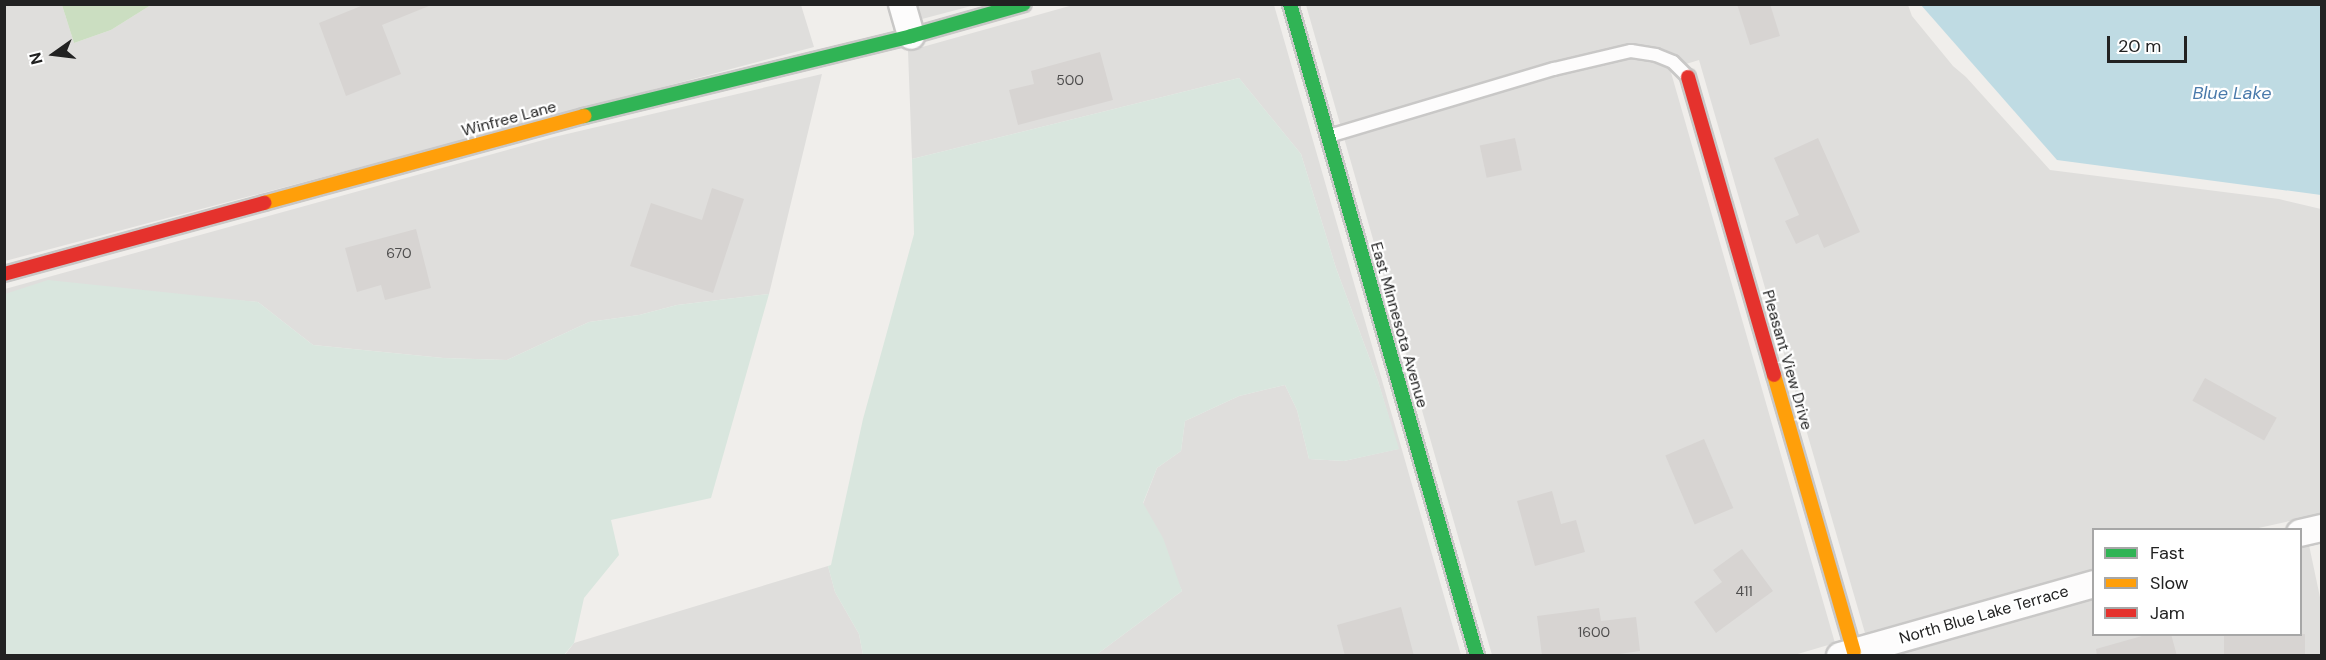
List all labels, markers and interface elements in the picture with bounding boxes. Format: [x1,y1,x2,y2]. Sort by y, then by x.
north arrow [24,24,84,84]
scale bar [2110,24,2190,62]
text: 20 m [2118,34,2161,58]
text: N [24,50,48,67]
house number: 500 [1056,72,1084,88]
water label: Blue Lake [2192,82,2272,104]
street label: Winfree Lane [459,97,559,141]
street label: East Minnesota Avenue [1366,240,1432,410]
house number: 670 [386,245,412,261]
street label: Pleasant View Drive [1758,288,1816,432]
legend [2092,528,2302,636]
text: Fast [2150,541,2185,565]
text: Slow [2150,571,2189,595]
street label: North Blue Lake Terrace [1897,582,2071,648]
house number: 411 [1735,583,1753,599]
text: Jam [2150,601,2185,625]
house number: 1600 [1578,624,1610,640]

